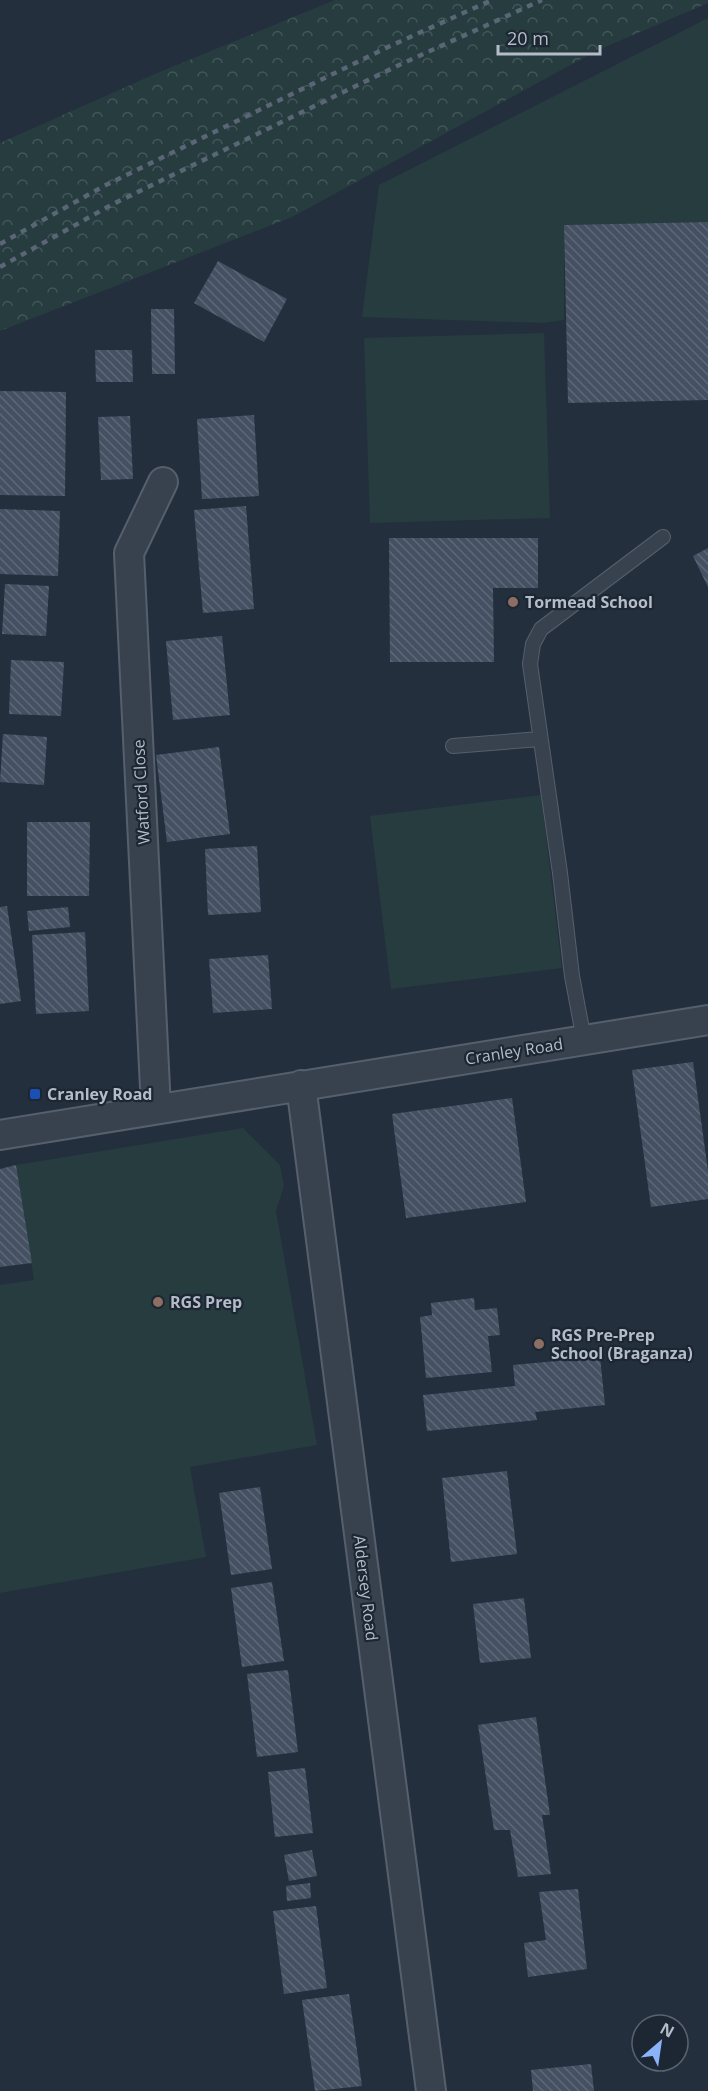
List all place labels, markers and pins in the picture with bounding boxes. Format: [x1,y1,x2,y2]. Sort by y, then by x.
place label: Tormead School [525,591,653,613]
marker: Tormead School [506,595,520,609]
place label: Cranley Road [47,1083,153,1105]
marker: Cranley Road [28,1087,42,1101]
place label: RGS Prep [170,1291,242,1313]
marker: RGS Prep [151,1295,165,1309]
place label: RGS Pre-Prep School (Braganza) [551,1324,693,1364]
marker: RGS Pre-Prep School (Braganza) [532,1337,546,1351]

